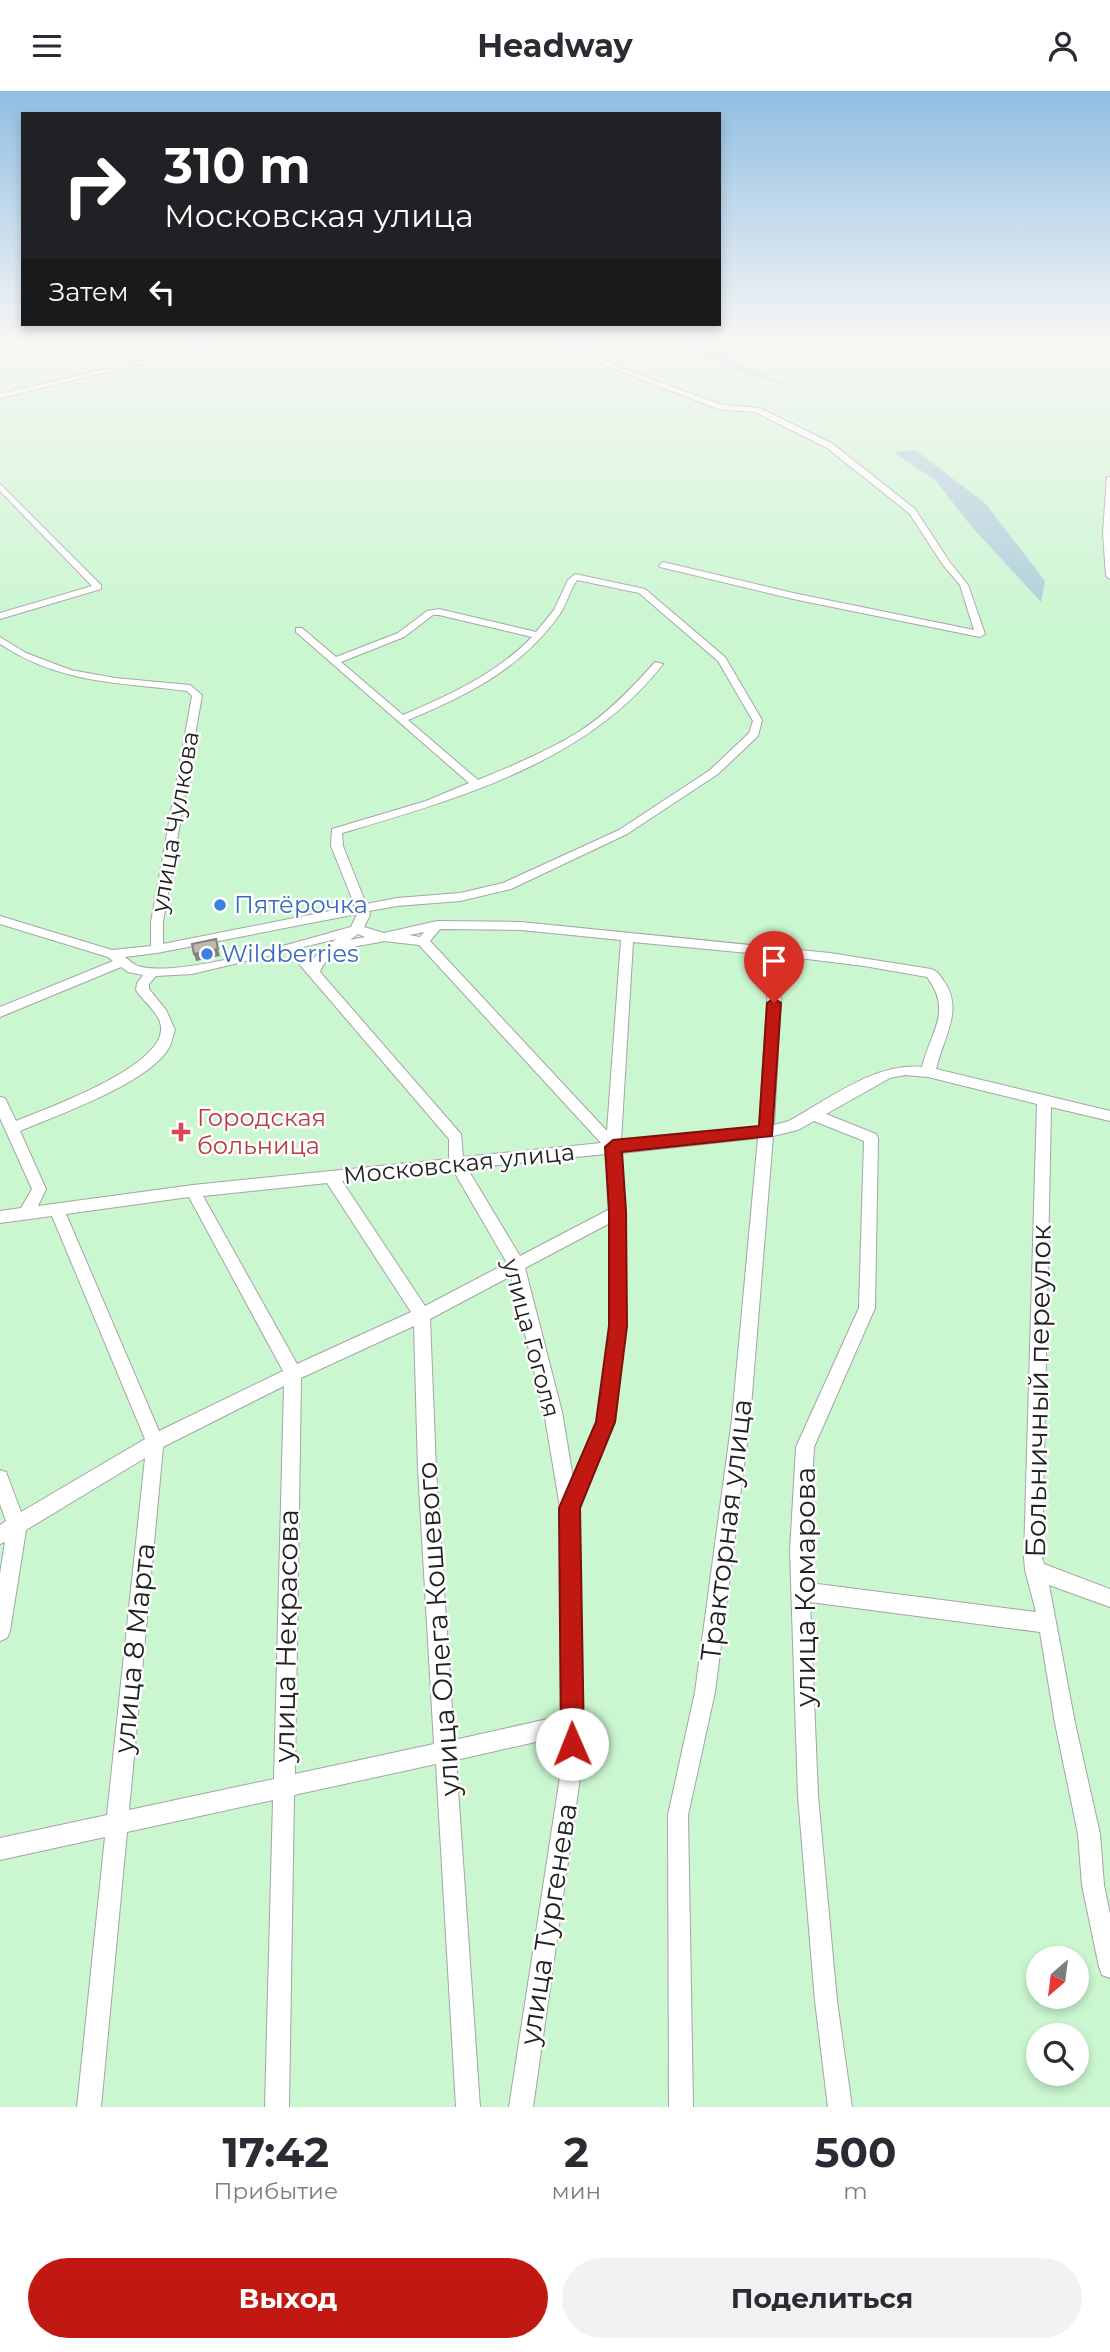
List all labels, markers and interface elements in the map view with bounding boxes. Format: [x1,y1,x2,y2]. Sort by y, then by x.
text: Headway [477,26,633,65]
icon: menu [28,27,66,65]
icon: person [1044,27,1082,65]
text: 310 m [164,136,311,195]
icon: right [49,140,140,231]
text: Московская улица [164,196,474,235]
icon: left [143,273,181,311]
text: Затем [49,276,129,308]
street label: улица Чулкова [144,729,205,916]
place label: Пятёрочка [234,890,368,919]
marker: Пятёрочка [212,897,228,913]
pin [744,931,804,1003]
place label: Wildberries [221,939,359,968]
icon: arrive [755,942,793,980]
marker: Wildberries [199,946,215,962]
place label: Городская больница [197,1103,326,1160]
marker: Городская больница [171,1122,191,1142]
street label: Московская улица [342,1137,576,1190]
street label: Больничный переулок [1018,1224,1058,1558]
street label: улица Гоголя [496,1254,567,1420]
street label: Тракторная улица [693,1397,759,1663]
street label: улица Олега Кошевого [409,1461,467,1798]
street label: улица Комарова [788,1467,822,1708]
street label: улица Некрасова [267,1509,305,1764]
street label: улица 8 Марта [106,1541,162,1756]
position arrow [535,1707,609,1781]
street label: улица Тургенева [512,1801,584,2048]
north arrow [1026,1946,1088,2009]
map controls [1026,1946,1089,2086]
button: search [1026,2023,1089,2086]
text: 17:42 [223,2126,329,2178]
text: 2 [564,2126,589,2178]
text: 500 [815,2126,897,2178]
text: Прибытие [213,2177,338,2205]
text: мин [552,2177,601,2205]
text: m [843,2177,868,2205]
button: Выход [28,2258,548,2338]
button: Поделиться [562,2258,1082,2338]

